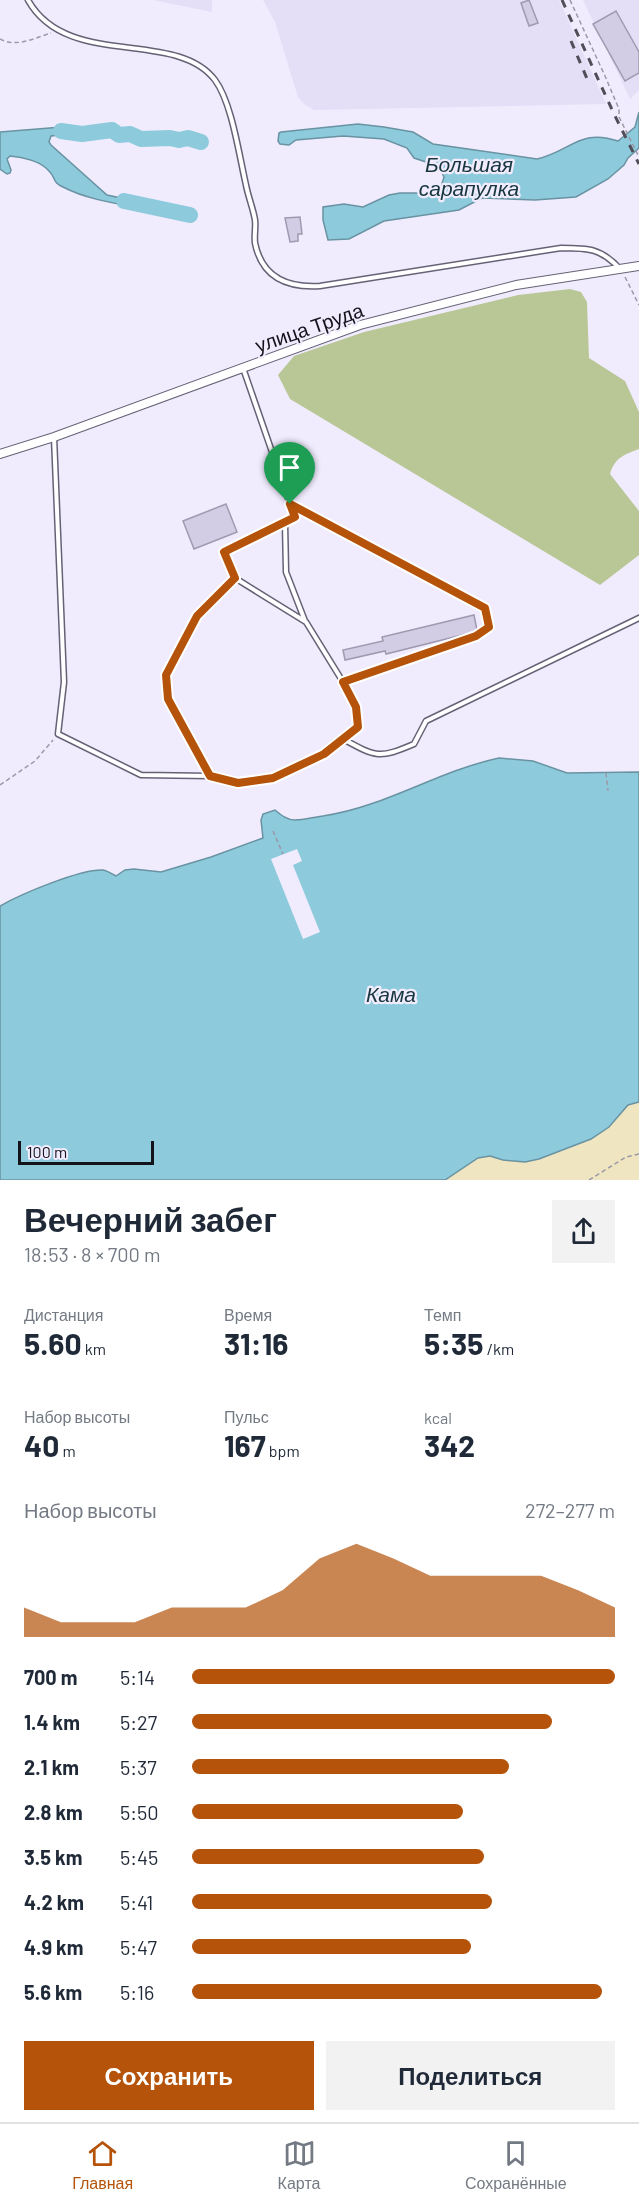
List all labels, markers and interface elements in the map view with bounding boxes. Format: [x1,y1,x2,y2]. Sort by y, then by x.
water label: Большая сарапулка [419,151,519,200]
street label: улица Труда [252,297,367,357]
pin [264,442,315,504]
icon: arrive [273,451,306,484]
water label: Кама [366,981,416,1006]
scale bar [18,1138,154,1166]
text: 100 m [27,1142,67,1161]
text: Вечерний забег [24,1199,277,1239]
button: share [552,1200,615,1263]
text: 18:53 · 8 × 700 m [24,1242,160,1266]
text: Дистанция [24,1305,103,1324]
text: Время [224,1305,272,1324]
text: Темп [424,1305,461,1324]
text: 5.60 [24,1325,81,1361]
text: 31:16 [224,1325,288,1361]
text: 5:35 [424,1325,483,1361]
text: km [81,1339,106,1358]
text: /km [483,1339,514,1358]
text: Набор высоты [24,1407,130,1426]
text: Пульс [224,1407,269,1426]
text: kcal [424,1408,452,1427]
text: 40 [24,1427,59,1463]
text: 167 [224,1427,266,1463]
text: 342 [424,1427,475,1463]
text: m [59,1441,76,1460]
text: bpm [266,1441,300,1460]
text: Набор высоты [24,1498,157,1522]
text: 272–277 m [525,1498,615,1522]
text: 700 m [24,1665,77,1689]
text: 5:14 [120,1665,155,1689]
text: 1.4 km [24,1710,80,1734]
text: 5:27 [120,1710,157,1734]
text: 2.1 km [24,1755,79,1779]
text: 5:37 [120,1755,157,1779]
text: 2.8 km [24,1800,83,1824]
text: 5:50 [120,1800,159,1824]
text: 3.5 km [24,1845,82,1869]
text: 5:45 [120,1845,158,1869]
text: 4.2 km [24,1890,84,1914]
text: 5:41 [120,1890,153,1914]
text: 4.9 km [24,1935,83,1959]
text: 5:47 [120,1935,157,1959]
text: 5.6 km [24,1980,82,2004]
text: 5:16 [120,1980,154,2004]
button: Сохранить [24,2041,314,2110]
button: Поделиться [326,2041,615,2110]
tab: Главная [72,2137,133,2193]
tab: Карта [278,2137,320,2193]
tab: Сохранённые [465,2137,567,2193]

